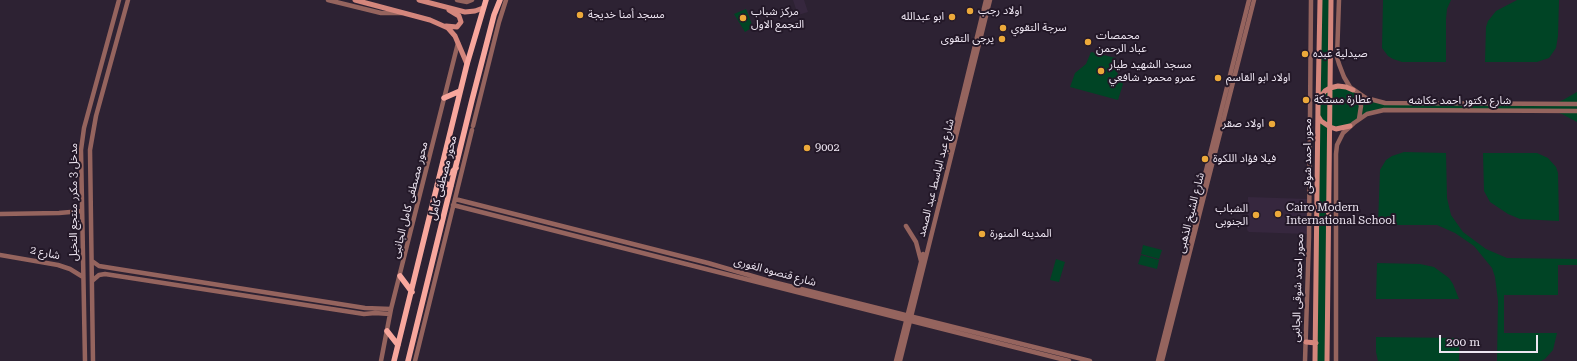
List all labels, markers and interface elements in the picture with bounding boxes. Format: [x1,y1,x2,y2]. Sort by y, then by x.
place label: اولاد رجب [978,4,1022,18]
place label: مركز شباب التجمع الاول [751,5,804,31]
marker: اولاد رجب [965,6,975,16]
place label: مسجد أمنا خديجة [588,8,665,22]
marker: مسجد أمنا خديجة [575,10,585,20]
place label: ابو عبدالله [901,10,944,24]
marker: ابو عبدالله [947,12,957,22]
marker: مركز شباب التجمع الاول [738,13,748,23]
place label: سرجة التقوي [1011,21,1067,35]
marker: سرجة التقوي [998,23,1008,33]
place label: محمصات عباد الرحمن [1096,29,1147,55]
place label: يرجى التقوى [941,32,994,46]
marker: يرجى التقوى [997,34,1007,44]
marker: محمصات عباد الرحمن [1083,37,1093,47]
place label: صيدلية عبده [1313,47,1368,61]
marker: صيدلية عبده [1300,49,1310,59]
place label: مسجد الشهيد طيار عمرو محمود شافعي [1109,58,1196,84]
marker: مسجد الشهيد طيار عمرو محمود شافعي [1096,66,1106,76]
place label: اولاد ابو القاسم [1226,71,1290,85]
marker: اولاد ابو القاسم [1213,73,1223,83]
place label: عطارة مستكة [1314,93,1372,107]
street label: شارع دكتور احمد عكاشه [1409,94,1511,108]
marker: عطارة مستكة [1301,95,1311,105]
place label: اولاد صقر [1222,117,1264,131]
street label: شارع عبد الباسط عبد الصمد [915,118,957,238]
street label: محور احمد شوقى [1301,118,1315,194]
marker: اولاد صقر [1267,119,1277,129]
street label: محور مصطفى كامل [426,134,460,222]
street label: محور مصطفى كامل الجانبى [389,140,431,260]
place label: 9002 [815,141,840,155]
street label: مدخل 3 مكرر منتجع النخيل [67,143,81,261]
marker: 9002 [802,143,812,153]
place label: فيلا فؤاد اللكوة [1213,152,1276,166]
marker: فيلا فؤاد اللكوة [1200,154,1210,164]
street label: شارع الشيخ الذهبى [1175,171,1207,255]
place label: Cairo Modern International School [1286,201,1396,227]
place label: الشباب الجنوبى [1215,202,1248,228]
marker: Cairo Modern International School [1273,209,1283,219]
marker: الشباب الجنوبى [1251,210,1261,220]
place label: المدينه المنورة [990,227,1052,241]
marker: المدينه المنورة [977,229,987,239]
street label: محور احمد شوقى الجانبى [1290,233,1306,343]
street label: شارع 2 [29,243,61,263]
street label: شارع قنصوه الغورى [732,255,818,289]
scale bar [1441,327,1540,353]
text: 200 m [1446,335,1480,349]

